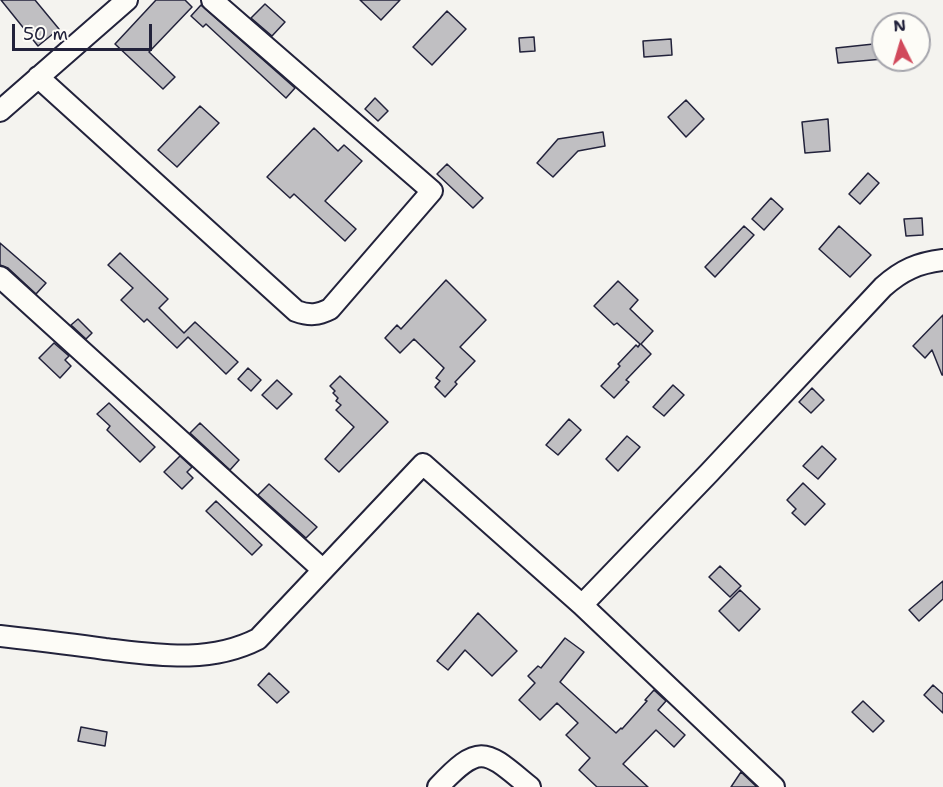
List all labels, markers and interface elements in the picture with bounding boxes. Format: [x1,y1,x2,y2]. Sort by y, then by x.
scale bar [15,12,154,50]
north arrow [871,12,931,72]
text: N [892,15,907,37]
text: 50 m [23,22,68,46]

